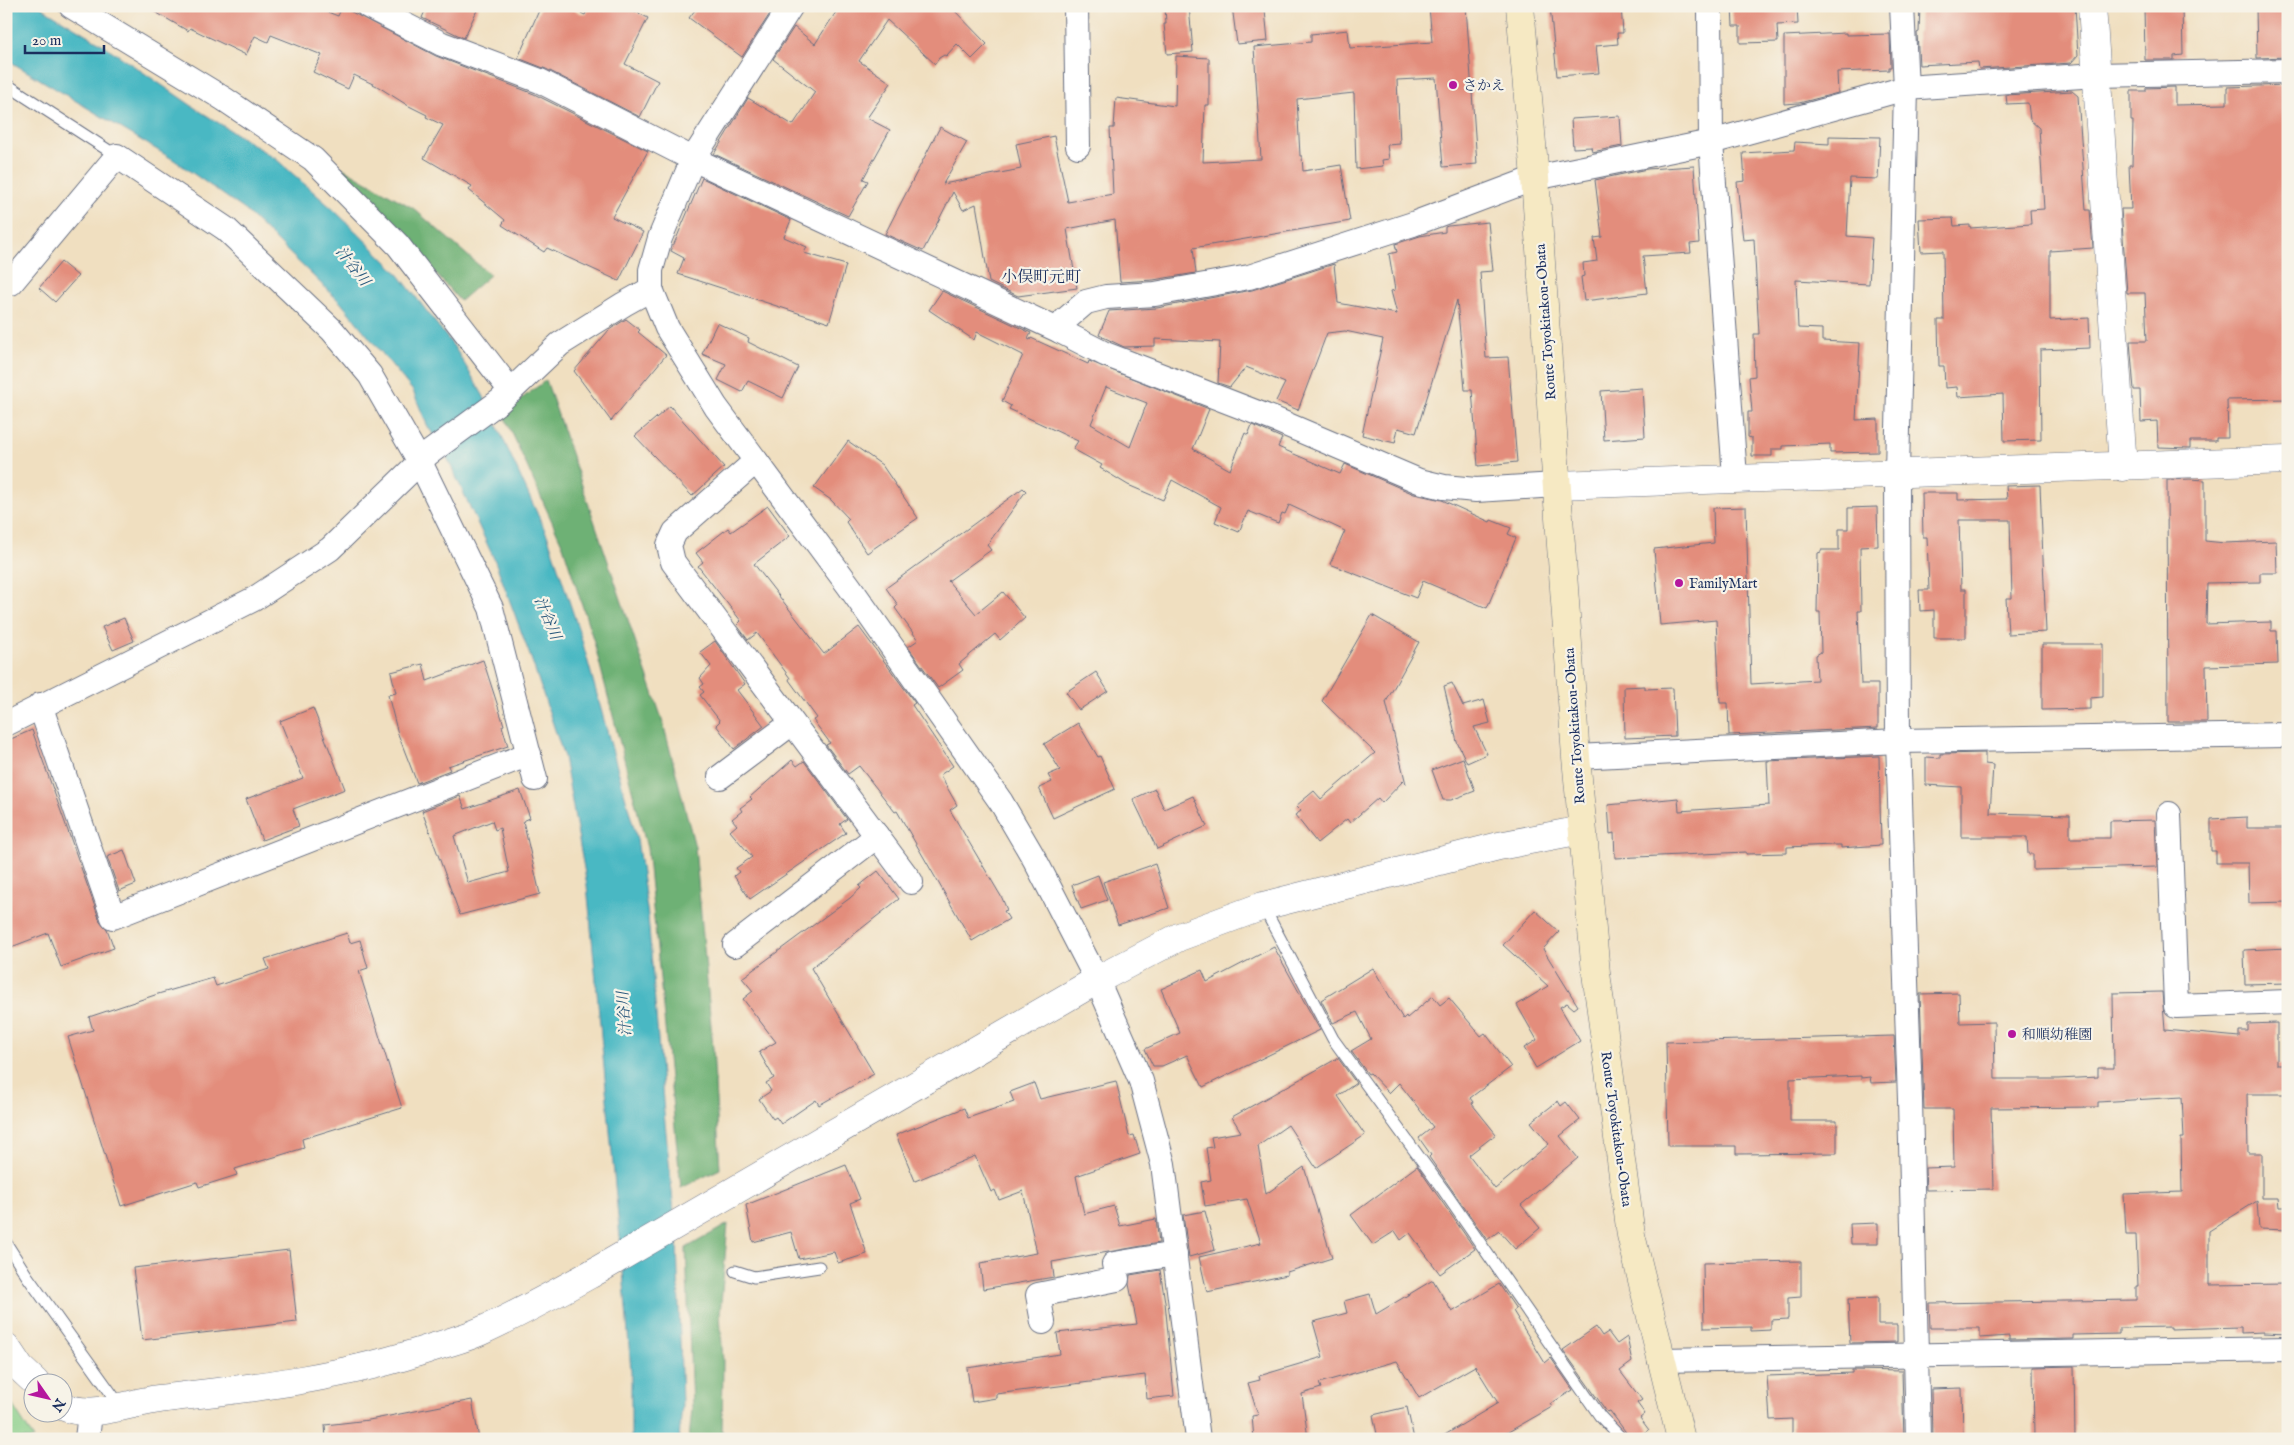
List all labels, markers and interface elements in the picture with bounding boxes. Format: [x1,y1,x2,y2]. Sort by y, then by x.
scale bar [25,22,104,54]
text: 20 m [32,31,62,50]
place label: さかえ [1463,77,1505,95]
marker: さかえ [1447,79,1459,91]
street label: Route Toyokitakou-Obata [1531,242,1560,401]
water label: 汁谷川 [331,243,375,291]
district label: 小俣町元町 [1001,268,1081,288]
place label: FamilyMart [1689,575,1758,593]
marker: FamilyMart [1673,577,1685,589]
water label: 汁谷川 [530,594,566,644]
street label: Route Toyokitakou-Obata [1560,646,1589,805]
water label: 汁谷川 [613,989,636,1037]
place label: 和順幼稚園 [2022,1026,2092,1044]
marker: 和順幼稚園 [2006,1028,2018,1040]
street label: Route Toyokitakou-Obata [1596,1050,1636,1209]
north arrow [22,1372,72,1422]
text: N [47,1394,69,1415]

